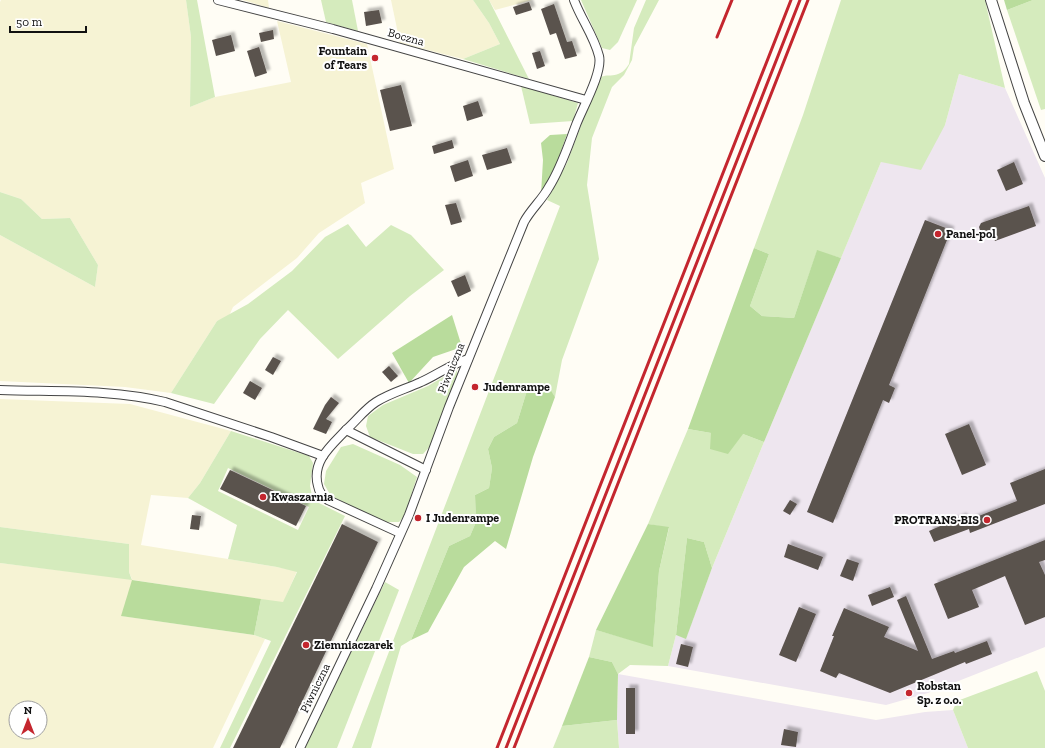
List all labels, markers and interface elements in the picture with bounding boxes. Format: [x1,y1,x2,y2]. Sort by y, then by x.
scale bar [10,8,86,34]
text: 50 m [16,15,43,29]
street label: Boczna [386,25,426,49]
place label: Fountain of Tears [318,44,367,72]
marker: Fountain of Tears [370,53,380,63]
place label: Panel-pol [946,227,996,241]
marker: Panel-pol [933,229,943,239]
street label: Piwniczna [435,340,468,395]
place label: Judenrampe [483,380,550,394]
marker: Judenrampe [470,382,480,392]
place label: Kwaszarnia [271,490,333,504]
marker: Kwaszarnia [258,492,268,502]
place label: I Judenrampe [426,511,499,525]
marker: I Judenrampe [413,513,423,523]
place label: PROTRANS-BIS [894,513,979,527]
marker: PROTRANS-BIS [982,515,992,525]
place label: Ziemniaczarek [314,638,393,652]
marker: Ziemniaczarek [301,640,311,650]
street label: Piwniczna [297,661,333,715]
place label: Robstan Sp. z o.o. [917,679,962,707]
marker: Robstan Sp. z o.o. [904,688,914,698]
north arrow [8,700,48,740]
text: N [24,704,33,717]

